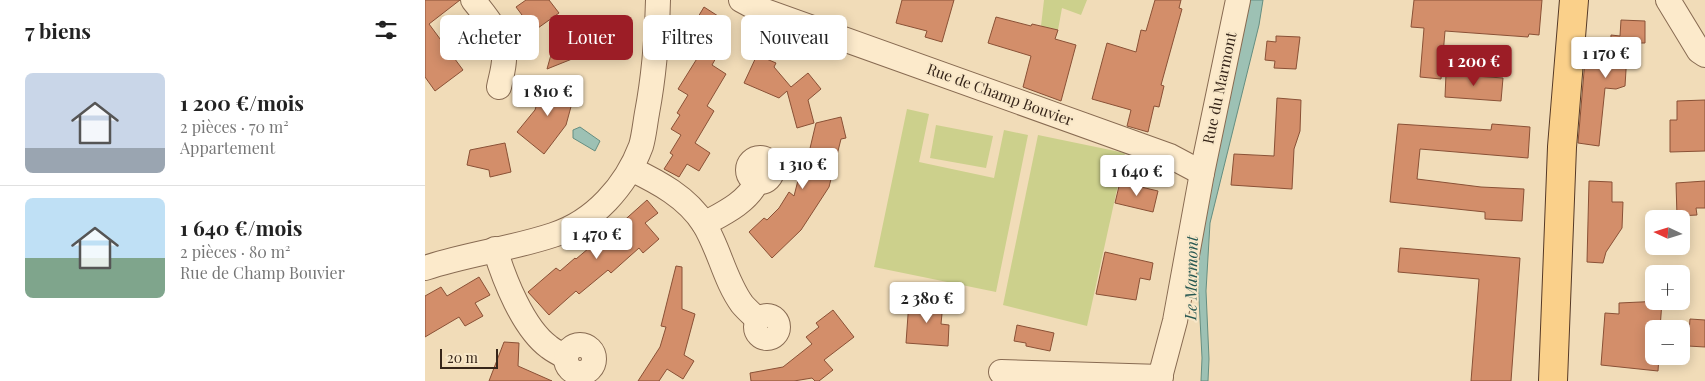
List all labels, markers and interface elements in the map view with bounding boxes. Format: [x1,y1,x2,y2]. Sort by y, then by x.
chip: Acheter [440,15,539,60]
chip: Louer [549,15,633,60]
chip: Filtres [643,15,731,60]
chip: Nouveau [741,15,847,60]
text: 7 biens [25,16,91,44]
icon: filters [372,16,400,44]
street label: Rue du Marmont [1197,29,1241,146]
pin: 1 170 € [1560,36,1652,79]
text: 1 170 € [1582,42,1630,63]
pin: 1 200 € [1428,44,1520,87]
text: 1 200 € [1448,50,1500,71]
street label: Rue de Champ Bouvier [924,58,1077,130]
pin: 1 810 € [502,74,594,117]
text: 1 810 € [523,80,573,101]
text: 1 200 €/mois [180,88,304,116]
icon: home [65,93,125,153]
text: 2 pièces · 70 m² [180,116,289,137]
text: Appartement [180,137,275,158]
pin: 1 310 € [757,148,849,190]
text: 1 310 € [779,153,827,174]
pin: 1 640 € [1091,154,1183,197]
text: 1 640 € [1111,160,1163,181]
north arrow [1645,210,1690,255]
map controls [1645,210,1690,365]
text: 1 640 €/mois [180,213,303,241]
icon: home [65,218,125,278]
pin: 1 470 € [551,218,643,260]
text: 1 470 € [572,223,622,244]
water label: Le Marmont [1179,235,1202,321]
text: 2 pièces · 80 m² [180,241,290,262]
text: Rue de Champ Bouvier [180,262,345,283]
button: + [1645,265,1690,310]
pin: 2 380 € [881,282,973,324]
text: 2 380 € [901,287,953,308]
button: − [1645,320,1690,365]
scale bar [440,346,497,369]
text: 20 m [447,348,478,367]

